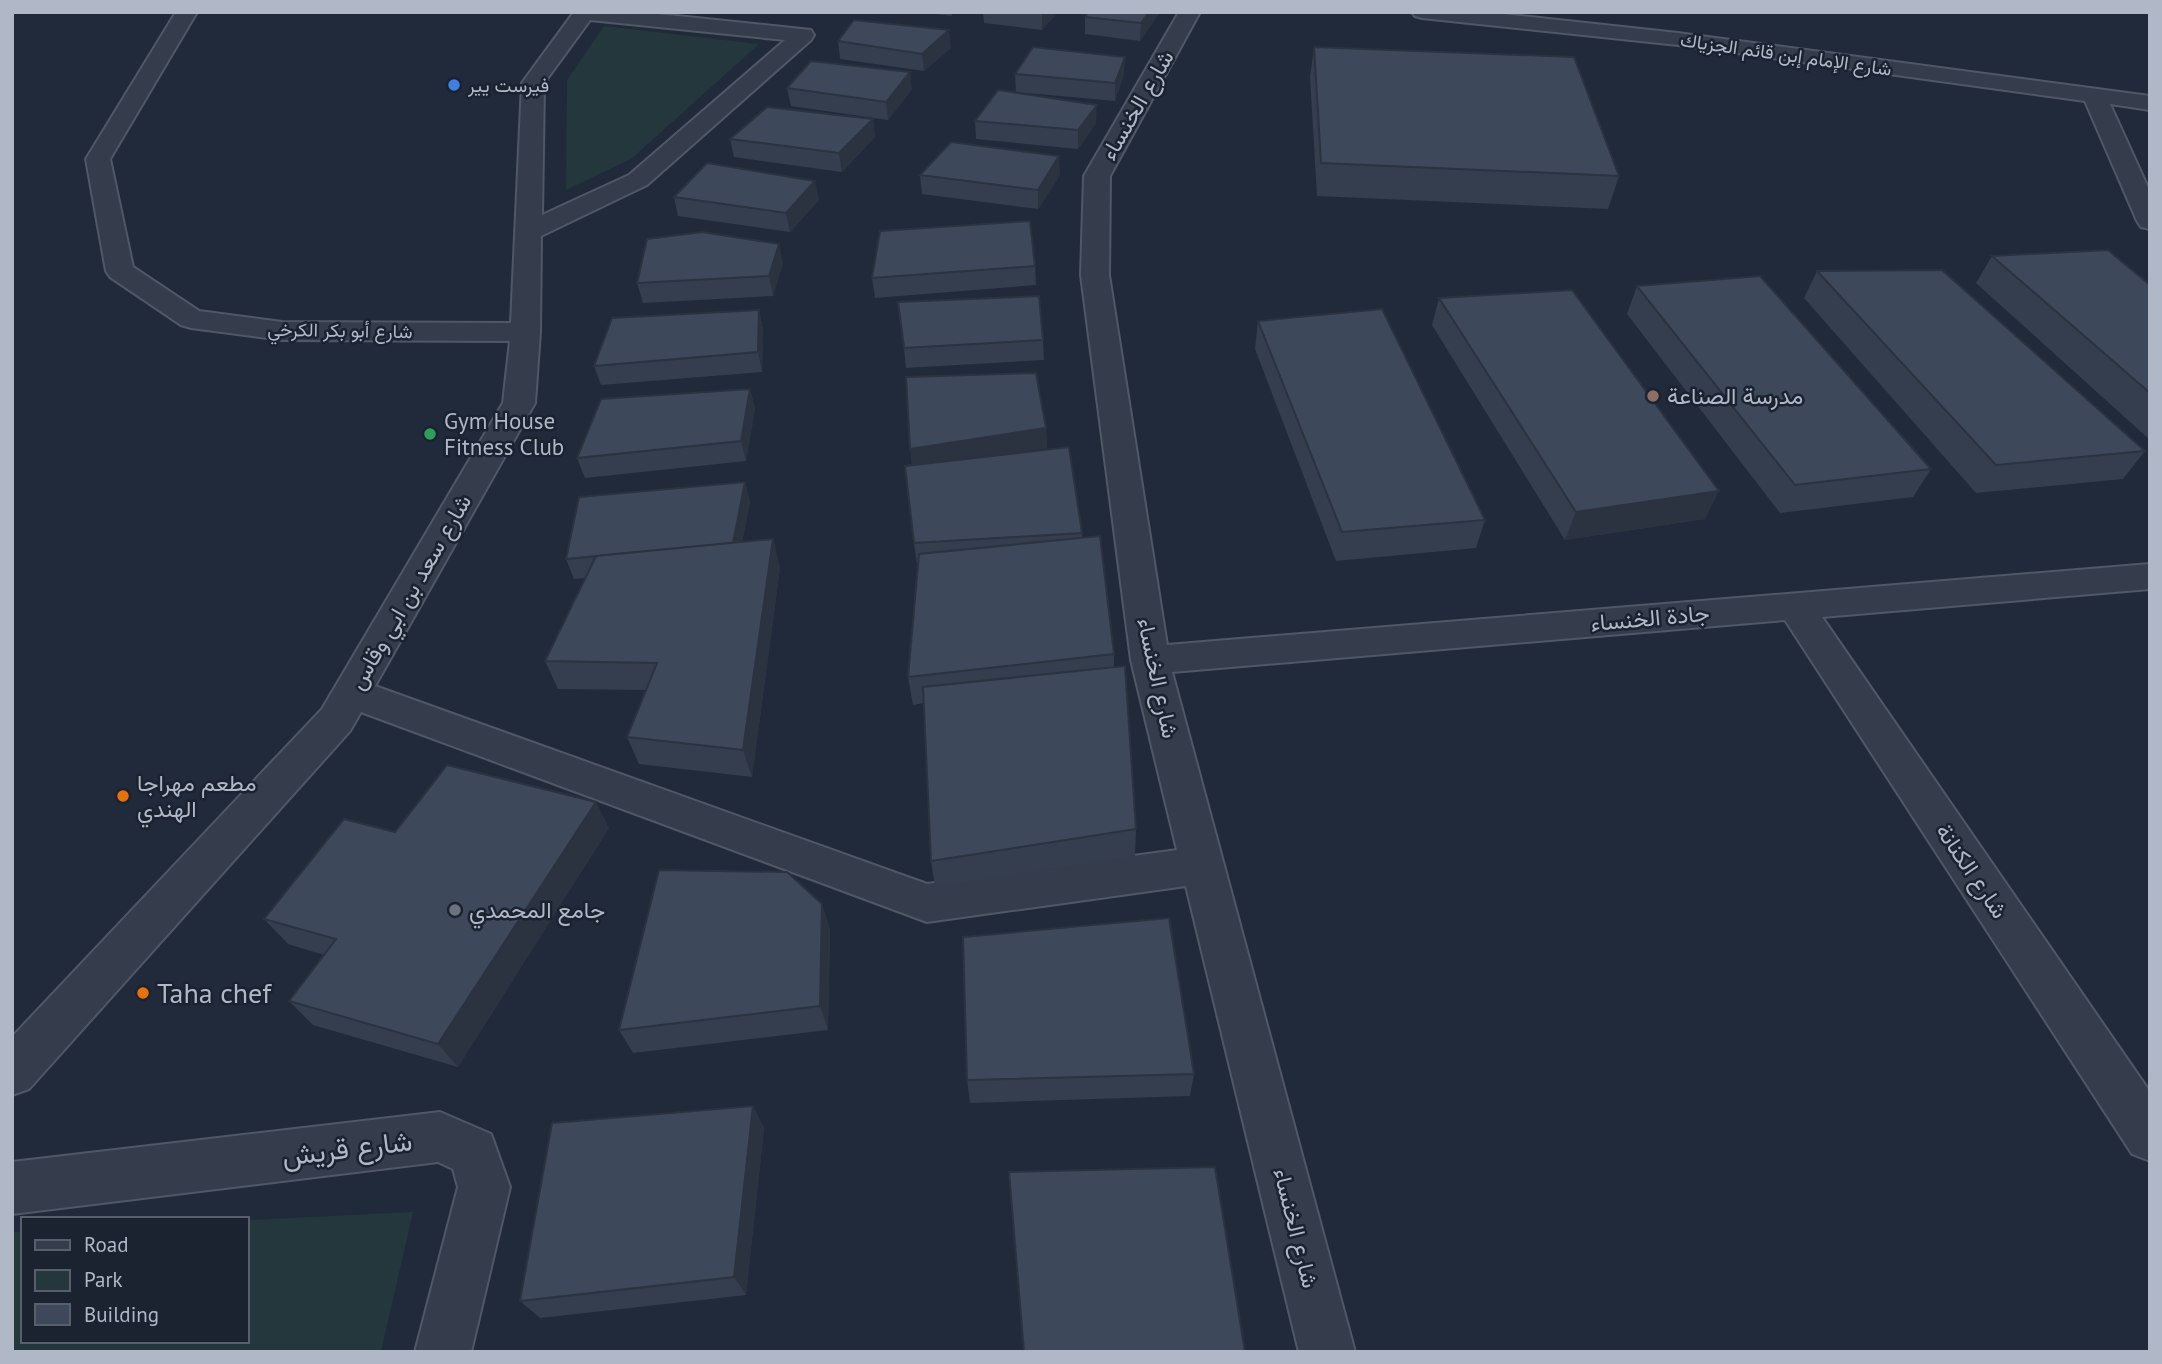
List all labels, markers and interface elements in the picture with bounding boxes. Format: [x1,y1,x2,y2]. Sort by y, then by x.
street label: شارع الإمام إبن قائم الجزياك [1679,27,1893,82]
street label: شارع الخنساء [1093,44,1181,166]
place label: فيرست يير [467,73,549,97]
marker: فيرست يير [446,77,462,93]
street label: شارع أبو بكر الكرخي [267,317,413,347]
place label: مدرسة الصناعة [1667,381,1803,411]
marker: مدرسة الصناعة [1645,388,1661,404]
place label: Gym House Fitness Club [444,406,564,461]
marker: Gym House Fitness Club [422,426,438,442]
street label: شارع سعد بن ابي وقاس [342,489,482,697]
street label: جادة الخنساء [1589,598,1711,637]
street label: شارع الخنساء [1130,615,1185,741]
place label: مطعم مهراجا الهندي [137,768,256,828]
marker: مطعم مهراجا الهندي [115,788,131,804]
street label: شارع الكنانة [1928,818,2015,925]
place label: جامع المحمدي [469,895,605,929]
marker: جامع المحمدي [447,902,463,918]
place label: Taha chef [157,974,272,1011]
marker: Taha chef [135,985,151,1001]
street label: شارع قريش [280,1121,414,1175]
street label: شارع الخنساء [1266,1165,1325,1291]
legend [21,1217,248,1343]
text: Road [84,1231,128,1258]
text: Park [84,1266,123,1293]
text: Building [84,1301,159,1328]

